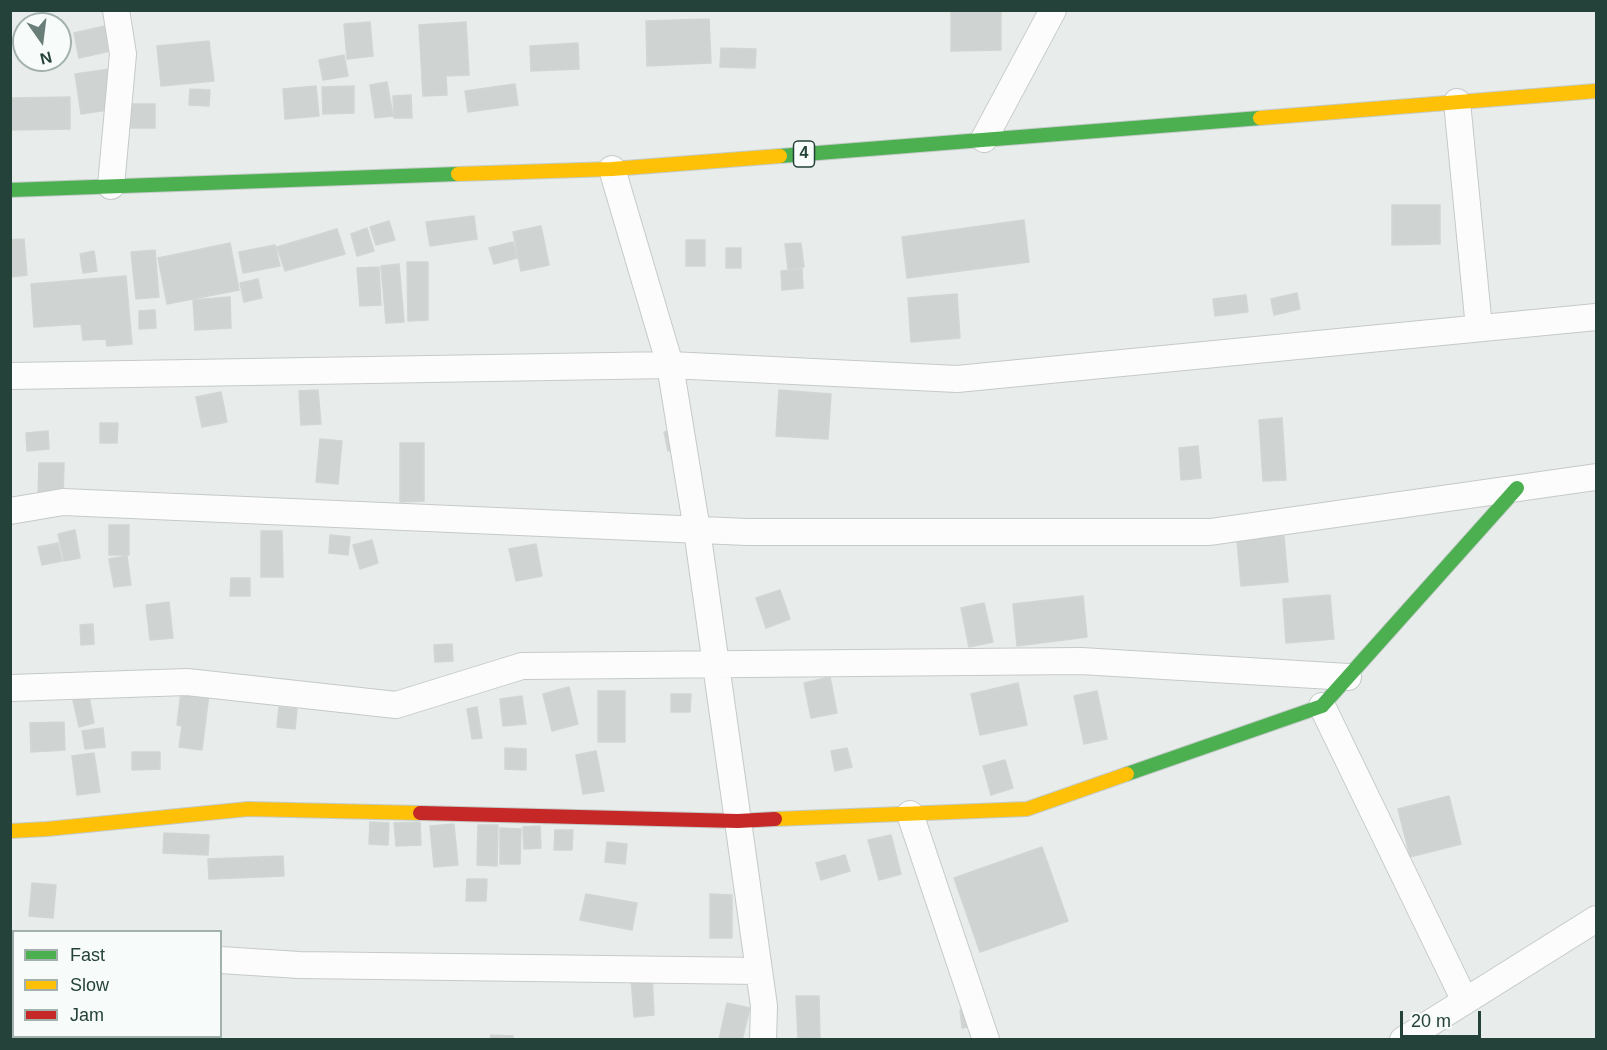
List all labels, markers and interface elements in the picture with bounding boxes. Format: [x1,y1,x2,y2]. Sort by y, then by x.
north arrow [12,12,72,72]
text: N [38,48,54,68]
road number: 4 [794,141,814,167]
legend [12,930,222,1038]
text: Fast [70,945,105,965]
text: Slow [70,975,109,995]
scale bar [1403,999,1484,1037]
text: Jam [70,1005,104,1025]
text: 20 m [1411,1011,1451,1031]

